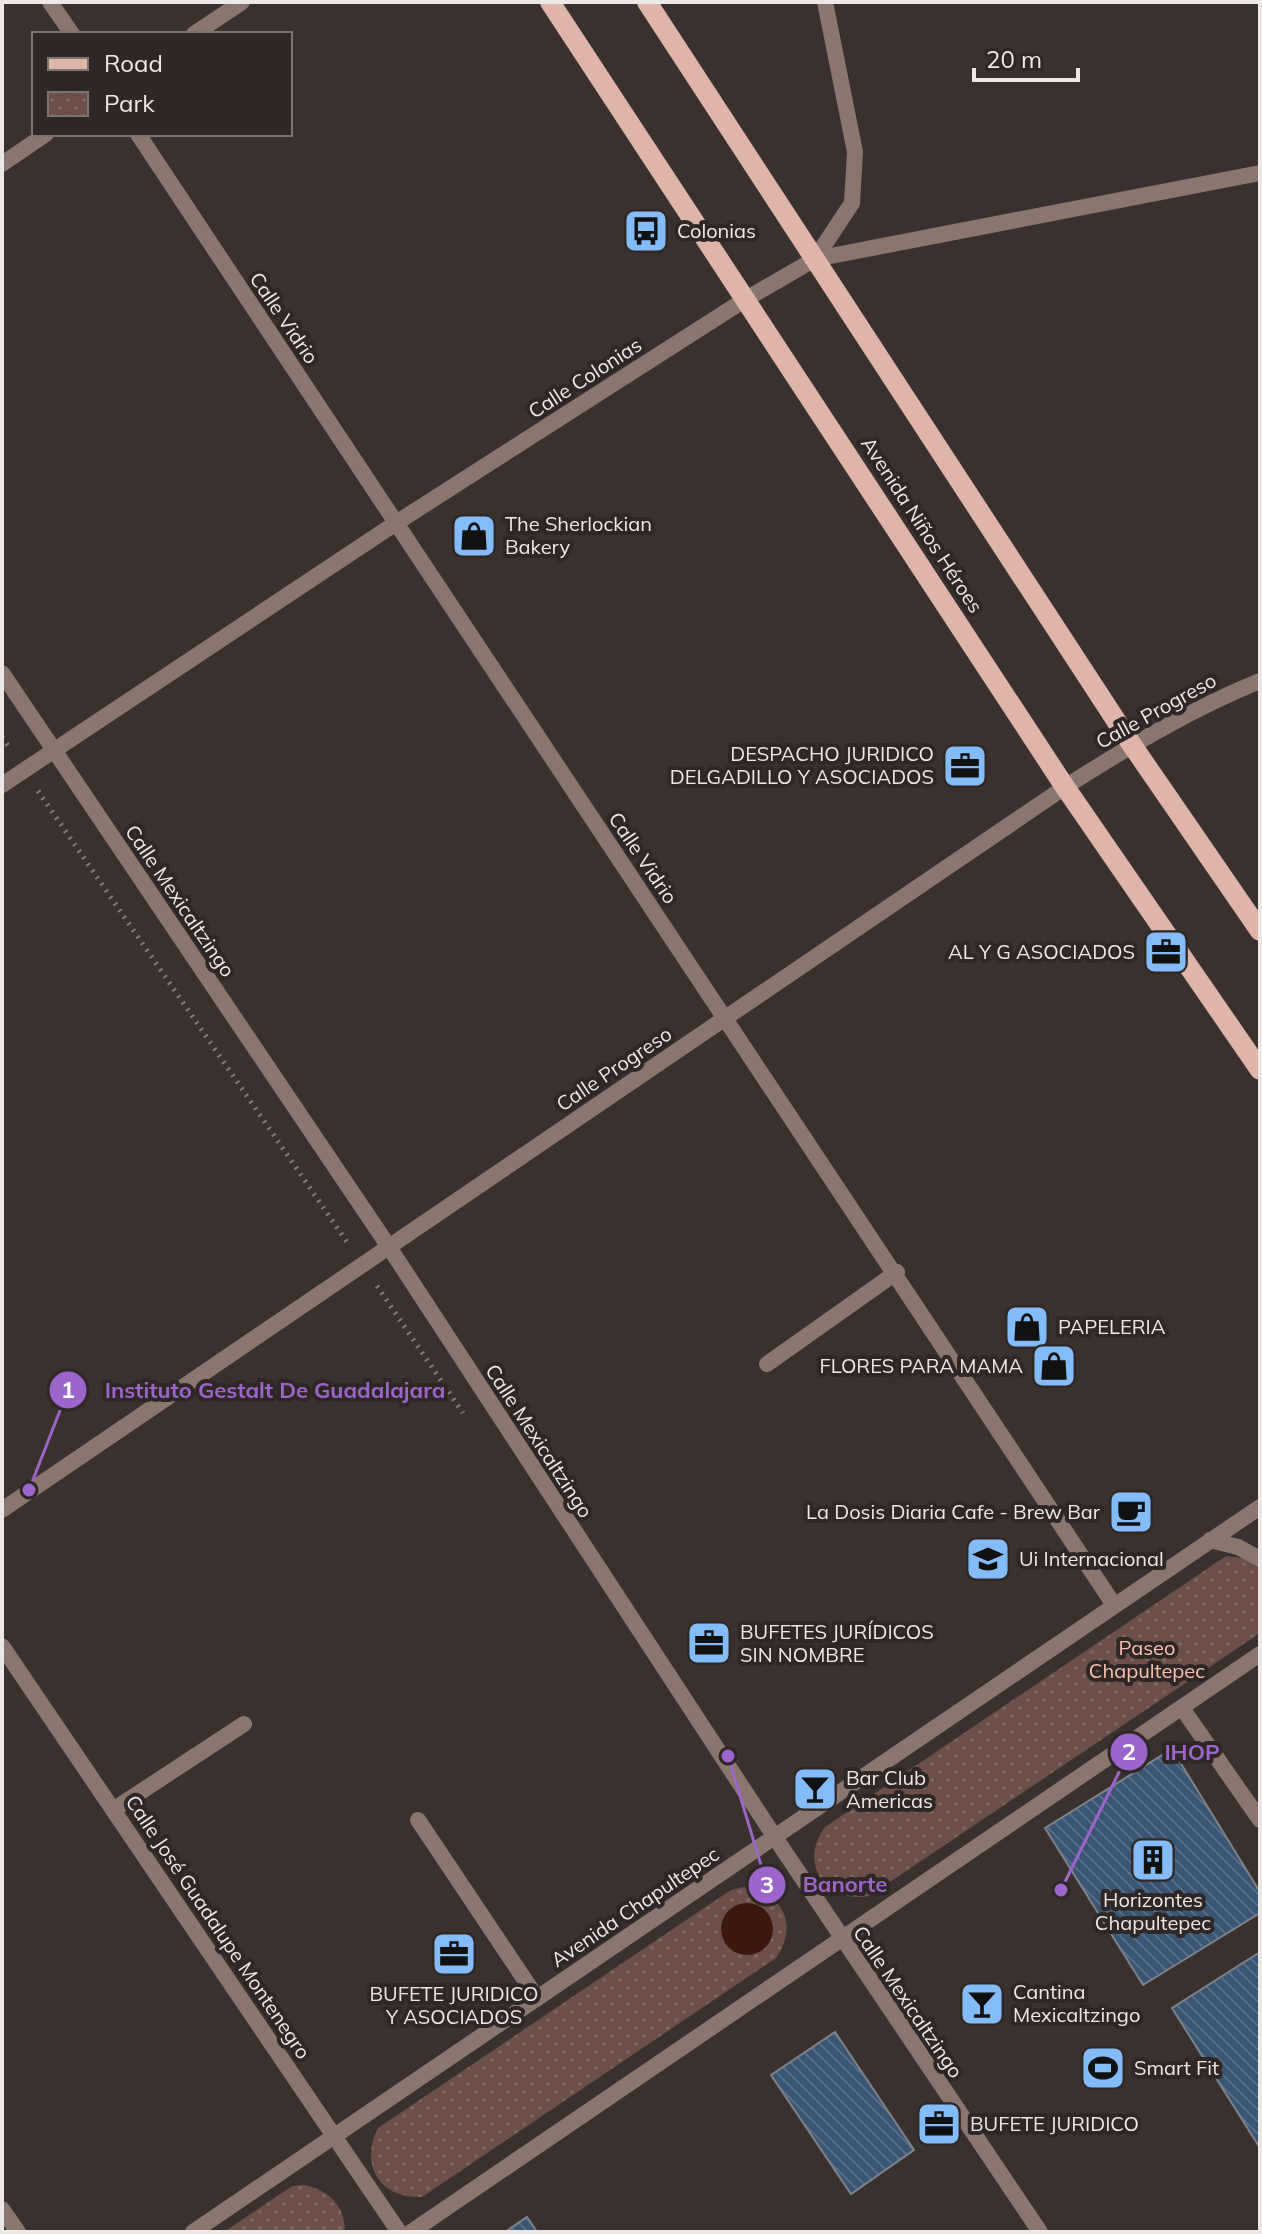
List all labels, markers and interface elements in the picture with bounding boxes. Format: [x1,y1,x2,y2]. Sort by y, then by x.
legend [32,32,292,136]
scale bar [974,32,1078,82]
text: 20 m [986,44,1042,74]
text: Road [104,48,163,78]
text: Park [104,88,155,118]
bus stop icon: Colonias [622,207,670,255]
place label: Colonias [677,218,756,243]
street label: Calle Vidrio [245,267,324,368]
street label: Calle Colonias [523,332,646,423]
street label: Avenida Niños Héroes [856,432,989,617]
place label: The Sherlockian Bakery [505,511,652,559]
shop icon: The Sherlockian Bakery [450,512,498,560]
street label: Calle Progreso [1091,667,1220,754]
place label: DESPACHO JURIDICO DELGADILLO Y ASOCIADOS [670,741,934,789]
office icon: DESPACHO JURIDICO DELGADILLO Y ASOCIADOS [941,742,989,790]
street label: Calle Vidrio [604,807,683,908]
street label: Calle Mexicaltzingo [120,820,241,982]
office icon: AL Y G ASOCIADOS [1142,928,1190,976]
place label: AL Y G ASOCIADOS [948,939,1135,964]
street label: Calle Progreso [551,1021,676,1116]
shop icon: PAPELERIA [1003,1303,1051,1351]
place label: PAPELERIA [1058,1314,1166,1339]
shop icon: FLORES PARA MAMA [1030,1342,1078,1390]
place label: FLORES PARA MAMA [820,1353,1023,1378]
street label: Calle Mexicaltzingo [480,1359,598,1522]
callout: Instituto Gestalt De Guadalajara [48,1367,461,1413]
text: 1 [61,1374,75,1404]
text: Instituto Gestalt De Guadalajara [105,1376,445,1404]
cafe icon: La Dosis Diaria Cafe - Brew Bar [1107,1488,1155,1536]
place label: La Dosis Diaria Cafe - Brew Bar [806,1499,1101,1524]
school or university icon: Ui Internacional [964,1535,1012,1583]
place label: Ui Internacional [1019,1546,1164,1571]
office icon: BUFETES JURÍDICOS SIN NOMBRE [685,1619,733,1667]
place label: BUFETES JURÍDICOS SIN NOMBRE [740,1619,934,1667]
park label: Paseo Chapultepec [1089,1635,1205,1683]
callout: IHOP [1109,1729,1236,1775]
text: 2 [1122,1736,1136,1766]
text: IHOP [1164,1738,1220,1766]
bar icon: Bar Club Americas [791,1765,839,1813]
place label: Bar Club Americas [846,1765,933,1813]
street label: Calle José Guadalupe Montenegro [121,1790,316,2063]
building icon: Horizontes Chapultepec [1129,1836,1177,1884]
street label: Avenida Chapultepec [546,1841,724,1972]
callout: Banorte [747,1862,904,1908]
text: 3 [760,1869,774,1899]
text: Banorte [803,1870,887,1898]
place label: Horizontes Chapultepec [1095,1887,1211,1935]
street label: Calle Mexicaltzingo [848,1921,969,2083]
office icon: BUFETE JURIDICO Y ASOCIADOS [430,1930,478,1978]
place label: Cantina Mexicaltzingo [1013,1979,1140,2027]
bar icon: Cantina Mexicaltzingo [958,1980,1006,2028]
place label: BUFETE JURIDICO Y ASOCIADOS [369,1981,539,2029]
sports icon: Smart Fit [1079,2044,1127,2092]
place label: Smart Fit [1134,2055,1219,2080]
office icon: BUFETE JURIDICO [915,2100,963,2148]
place label: BUFETE JURIDICO [970,2111,1139,2136]

